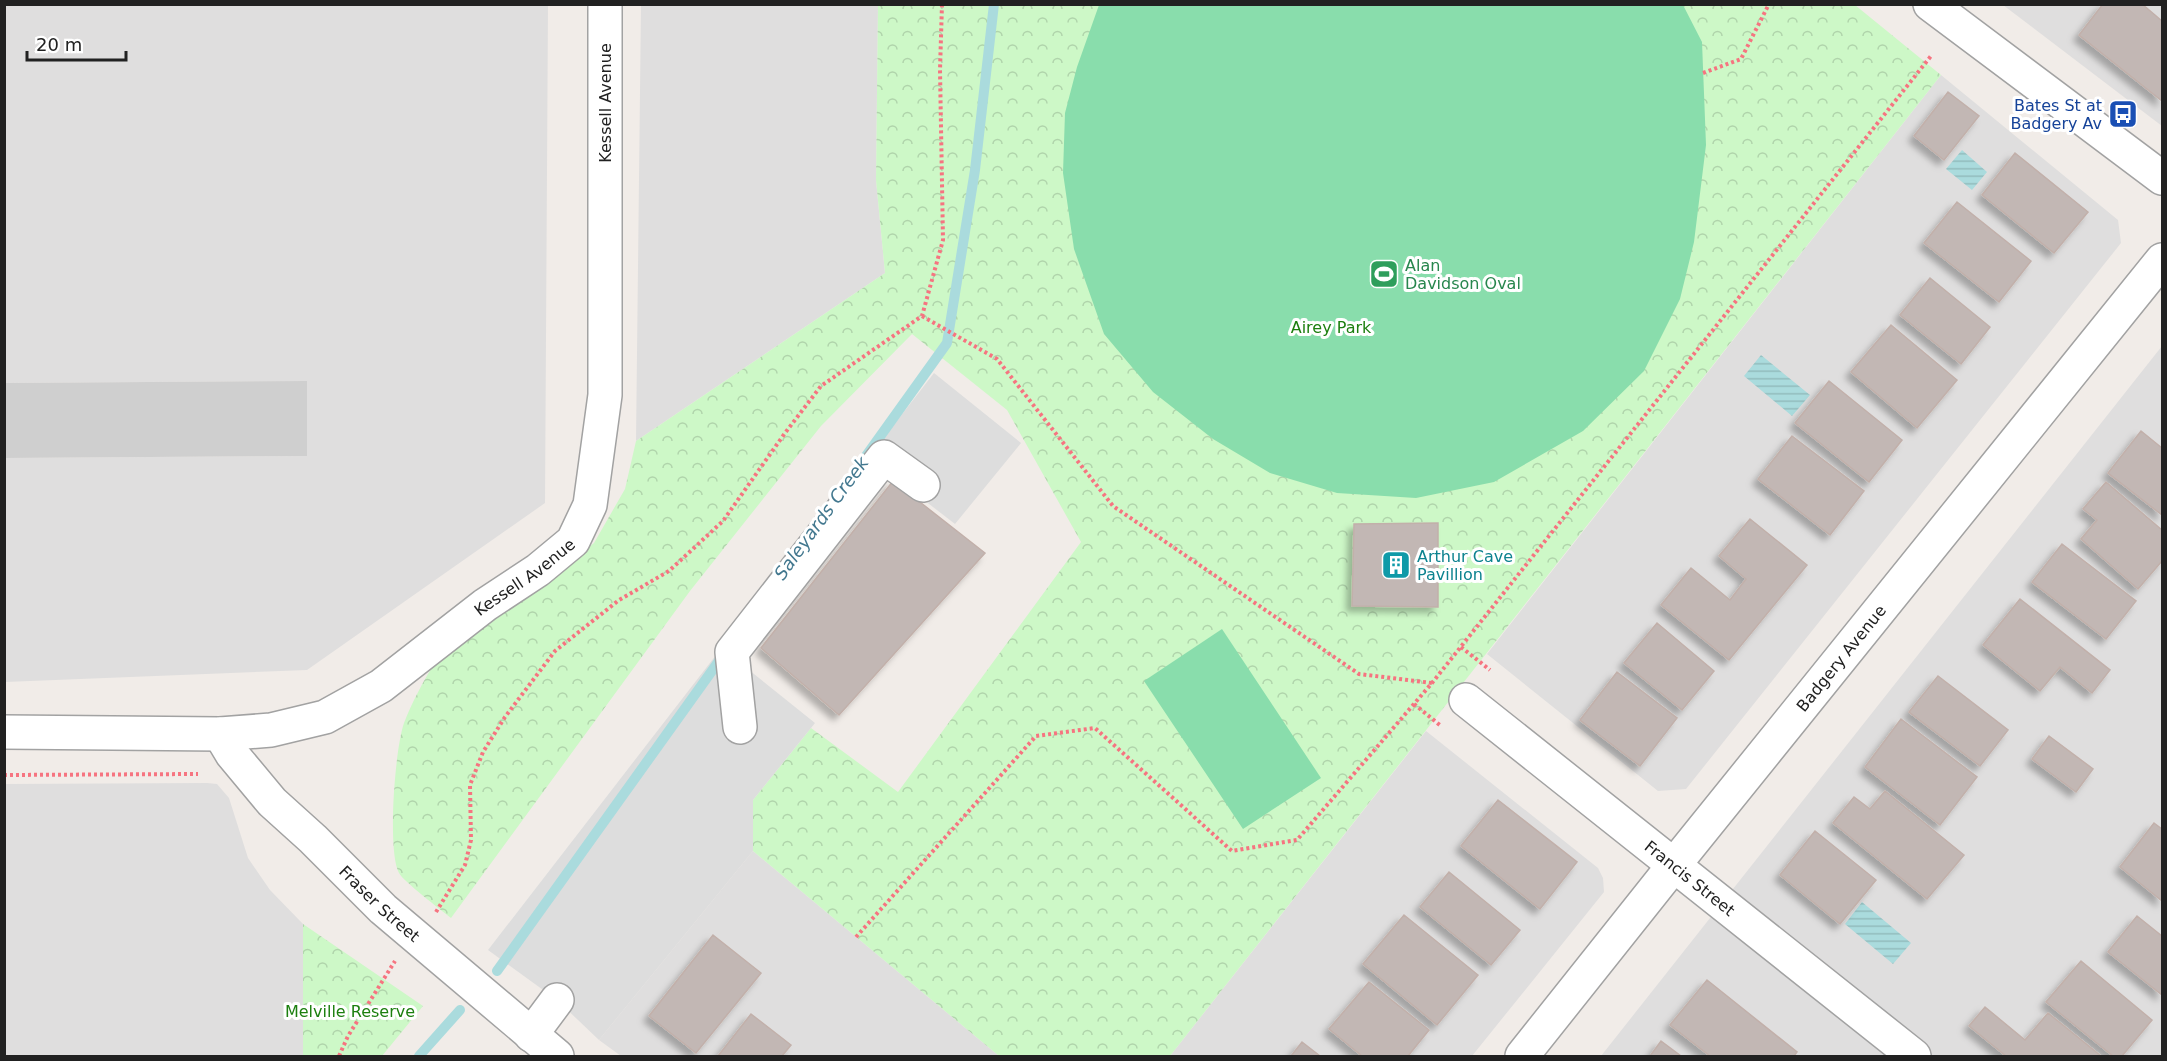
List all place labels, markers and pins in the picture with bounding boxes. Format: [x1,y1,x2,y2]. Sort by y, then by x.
place label: Bates St at Badgery Av [2010,96,2102,133]
bus stop icon: Bates St at Badgery Av [2107,98,2139,130]
place label: Alan Davidson Oval [1405,256,1521,293]
sports icon: Alan Davidson Oval [1368,258,1400,290]
place label: Arthur Cave Pavillion [1417,547,1513,584]
building icon: Arthur Cave Pavillion [1380,549,1412,581]

